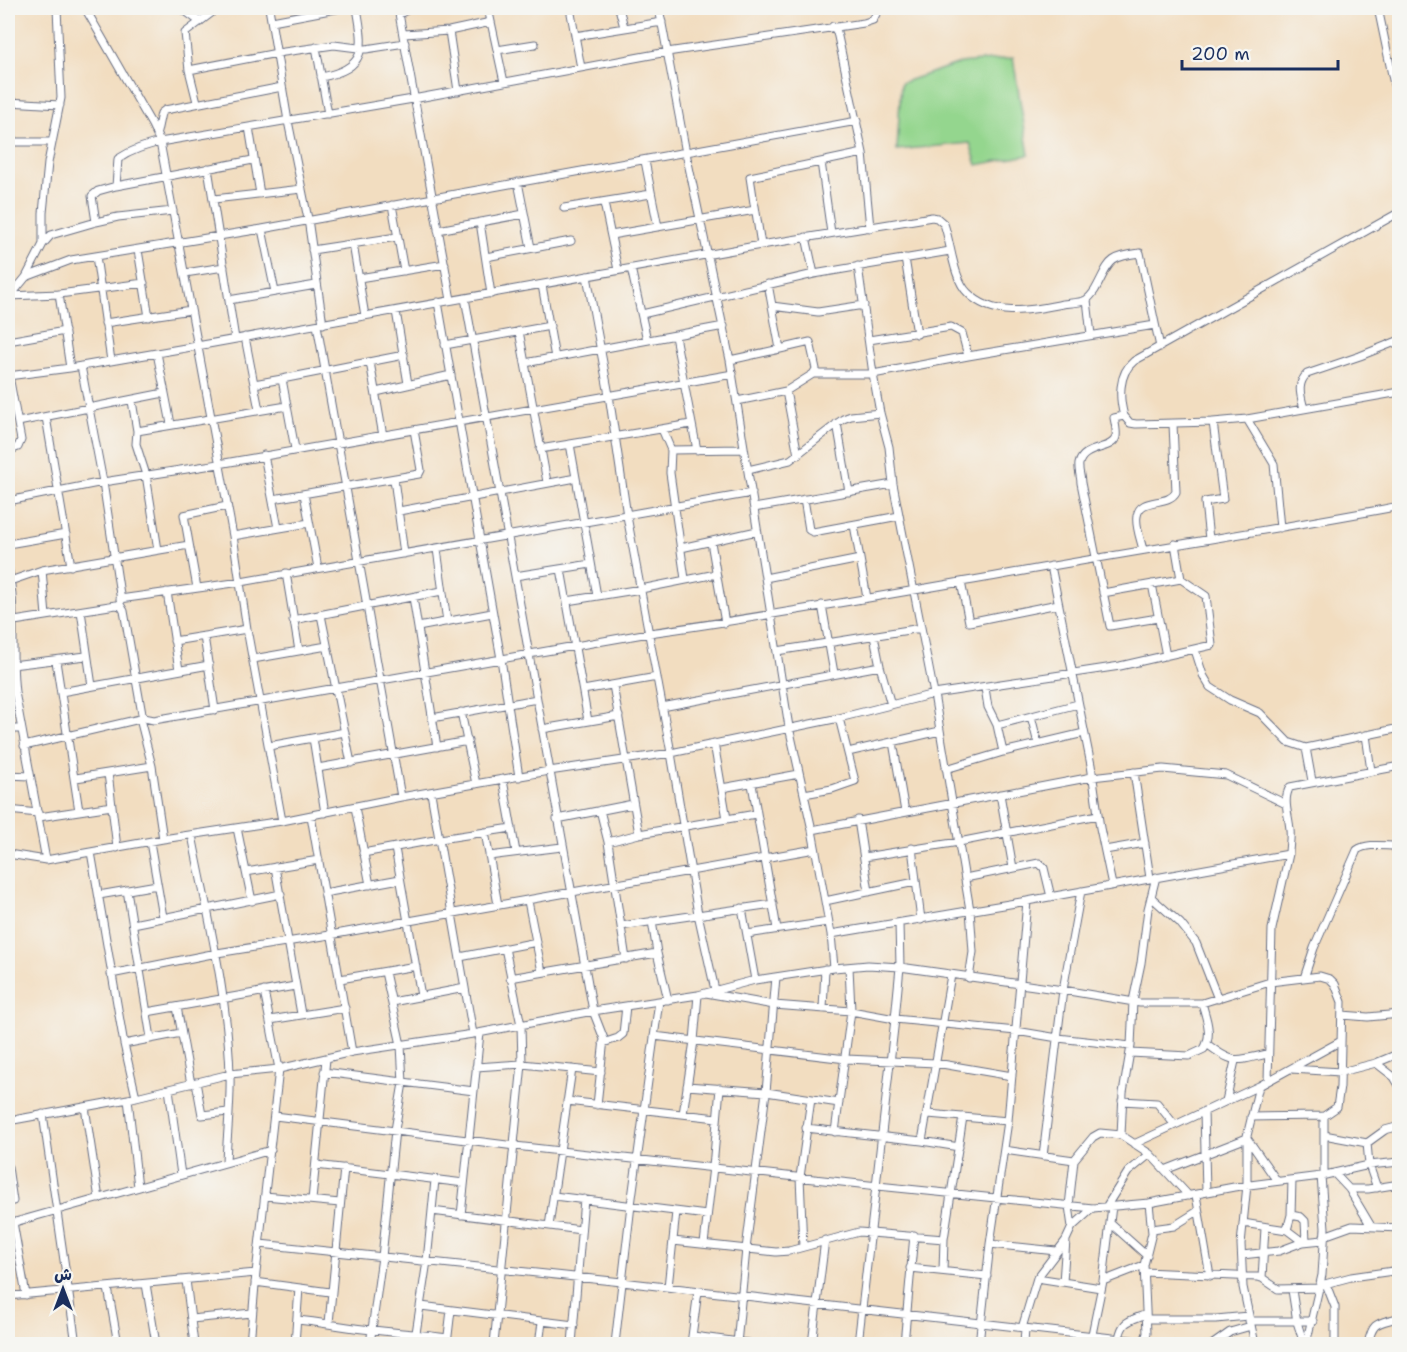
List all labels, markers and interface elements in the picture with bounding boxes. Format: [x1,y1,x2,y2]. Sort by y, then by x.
scale bar [1182,33,1338,71]
text: 200 m [1191,42,1250,66]
north arrow [33,1259,93,1319]
text: ش [54,1264,72,1285]

